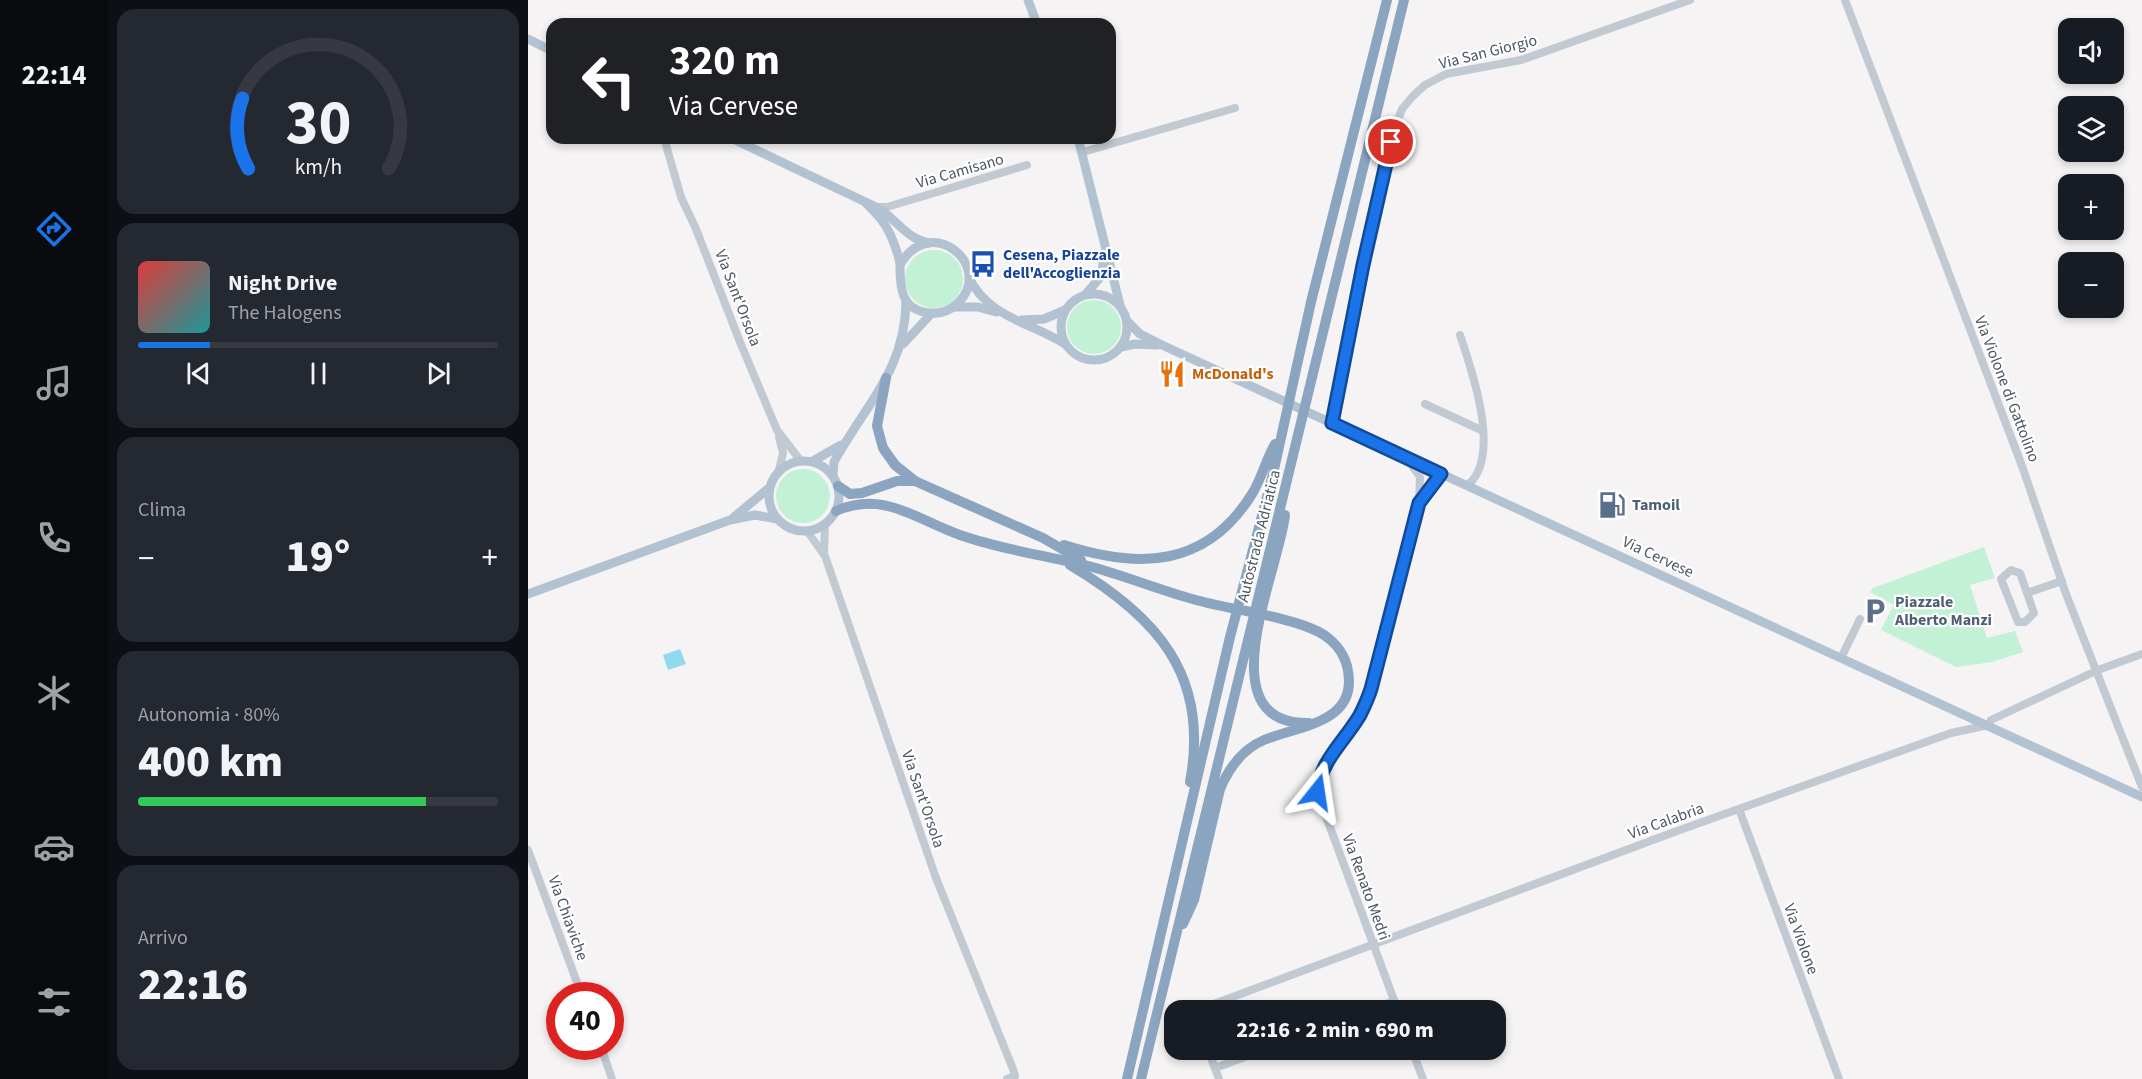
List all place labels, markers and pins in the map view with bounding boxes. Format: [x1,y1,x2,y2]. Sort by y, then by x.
pin [1365,116,1416,167]
place label: Cesena, Piazzale dell'Accoglienzia [1003,244,1121,284]
bus stop icon: Cesena, Piazzale dell'Accoglienzia [968,249,998,279]
restaurant icon: McDonald's [1157,359,1187,389]
place label: McDonald's [1192,363,1274,385]
fuel station icon: Tamoil [1597,490,1627,520]
place label: Tamoil [1632,494,1680,516]
place label: Piazzale Alberto Manzi [1894,591,1992,631]
parking icon: Piazzale Alberto Manzi [1860,596,1890,626]

